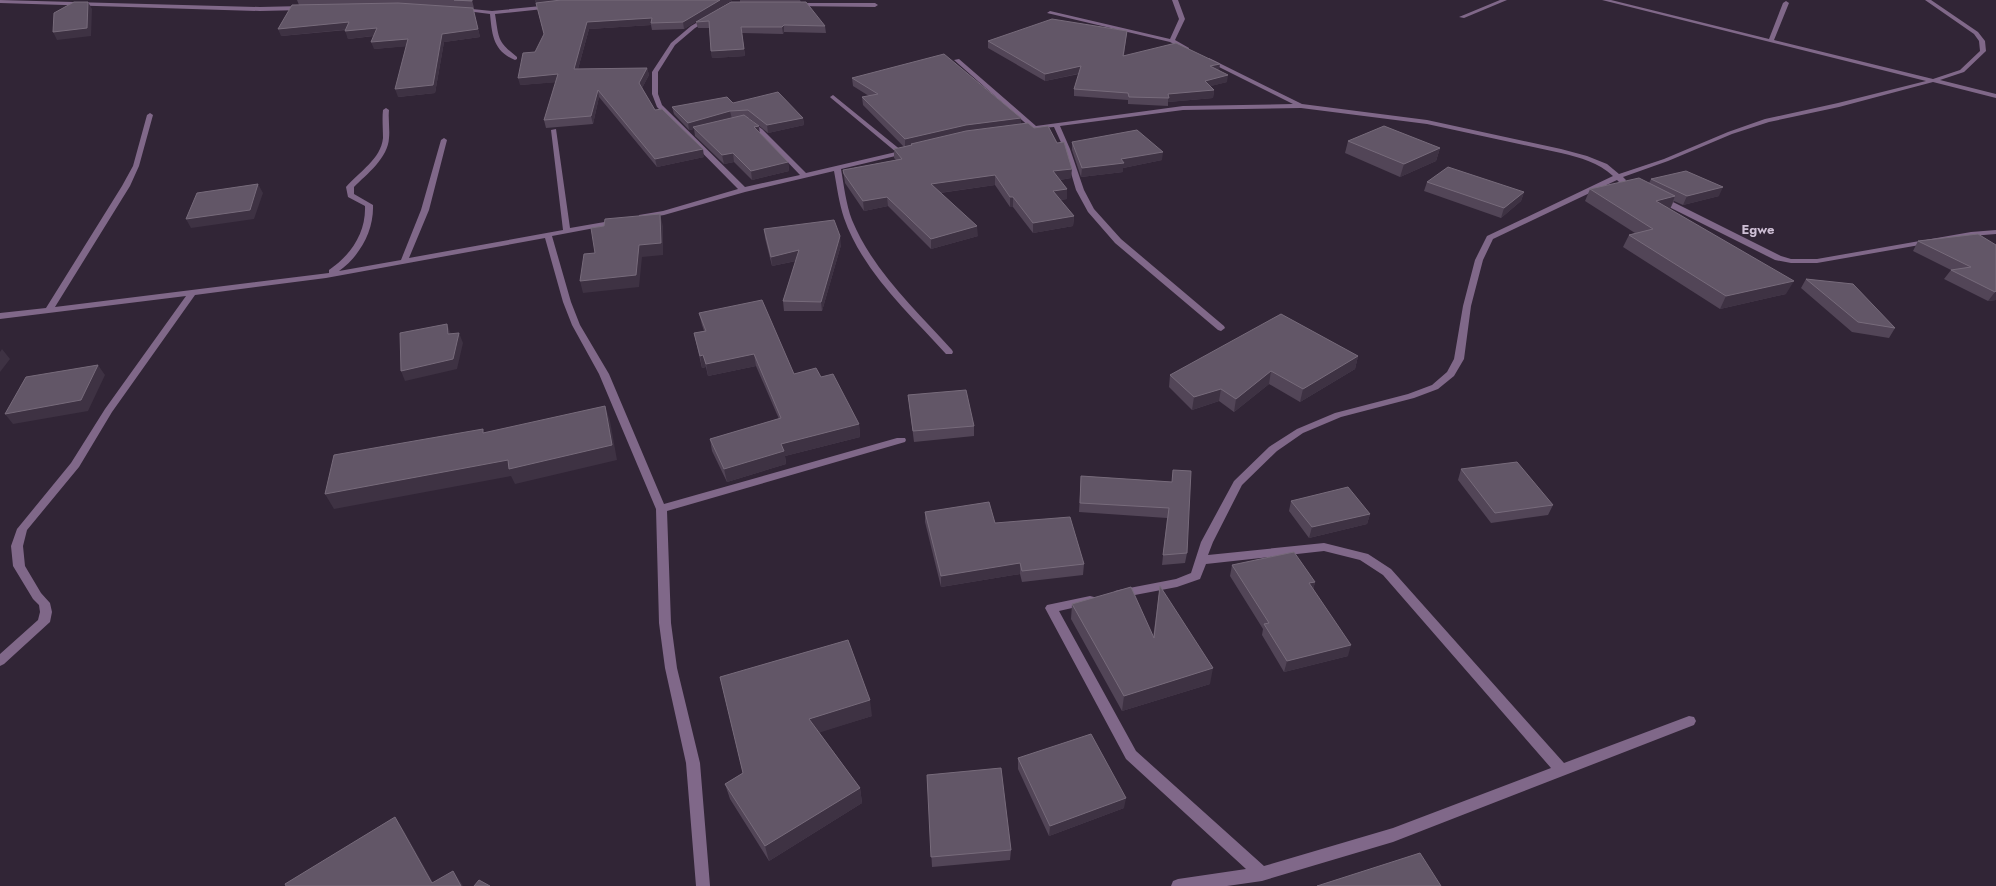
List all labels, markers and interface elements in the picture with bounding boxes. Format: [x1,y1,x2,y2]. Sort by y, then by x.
district label: Egwe [1742,220,1775,239]

